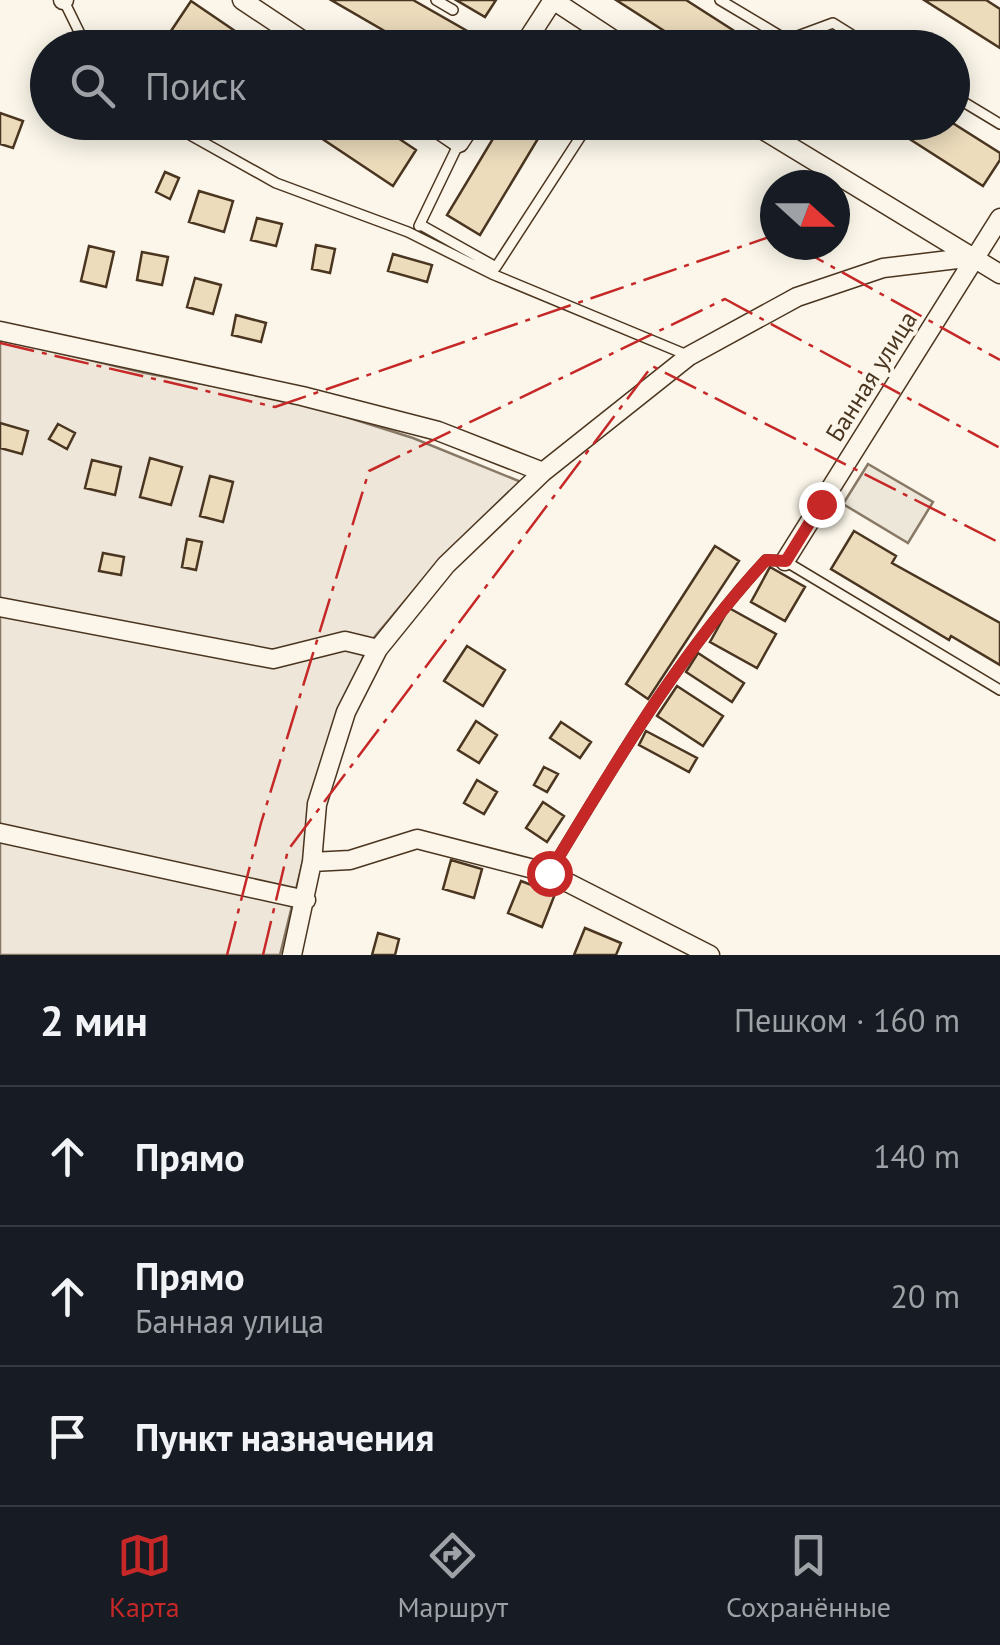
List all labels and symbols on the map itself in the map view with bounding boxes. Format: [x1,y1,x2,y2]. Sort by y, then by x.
north arrow [760,170,850,260]
street label: Банная улица [818,305,924,447]
route end [799,482,845,528]
route start [527,851,573,897]

